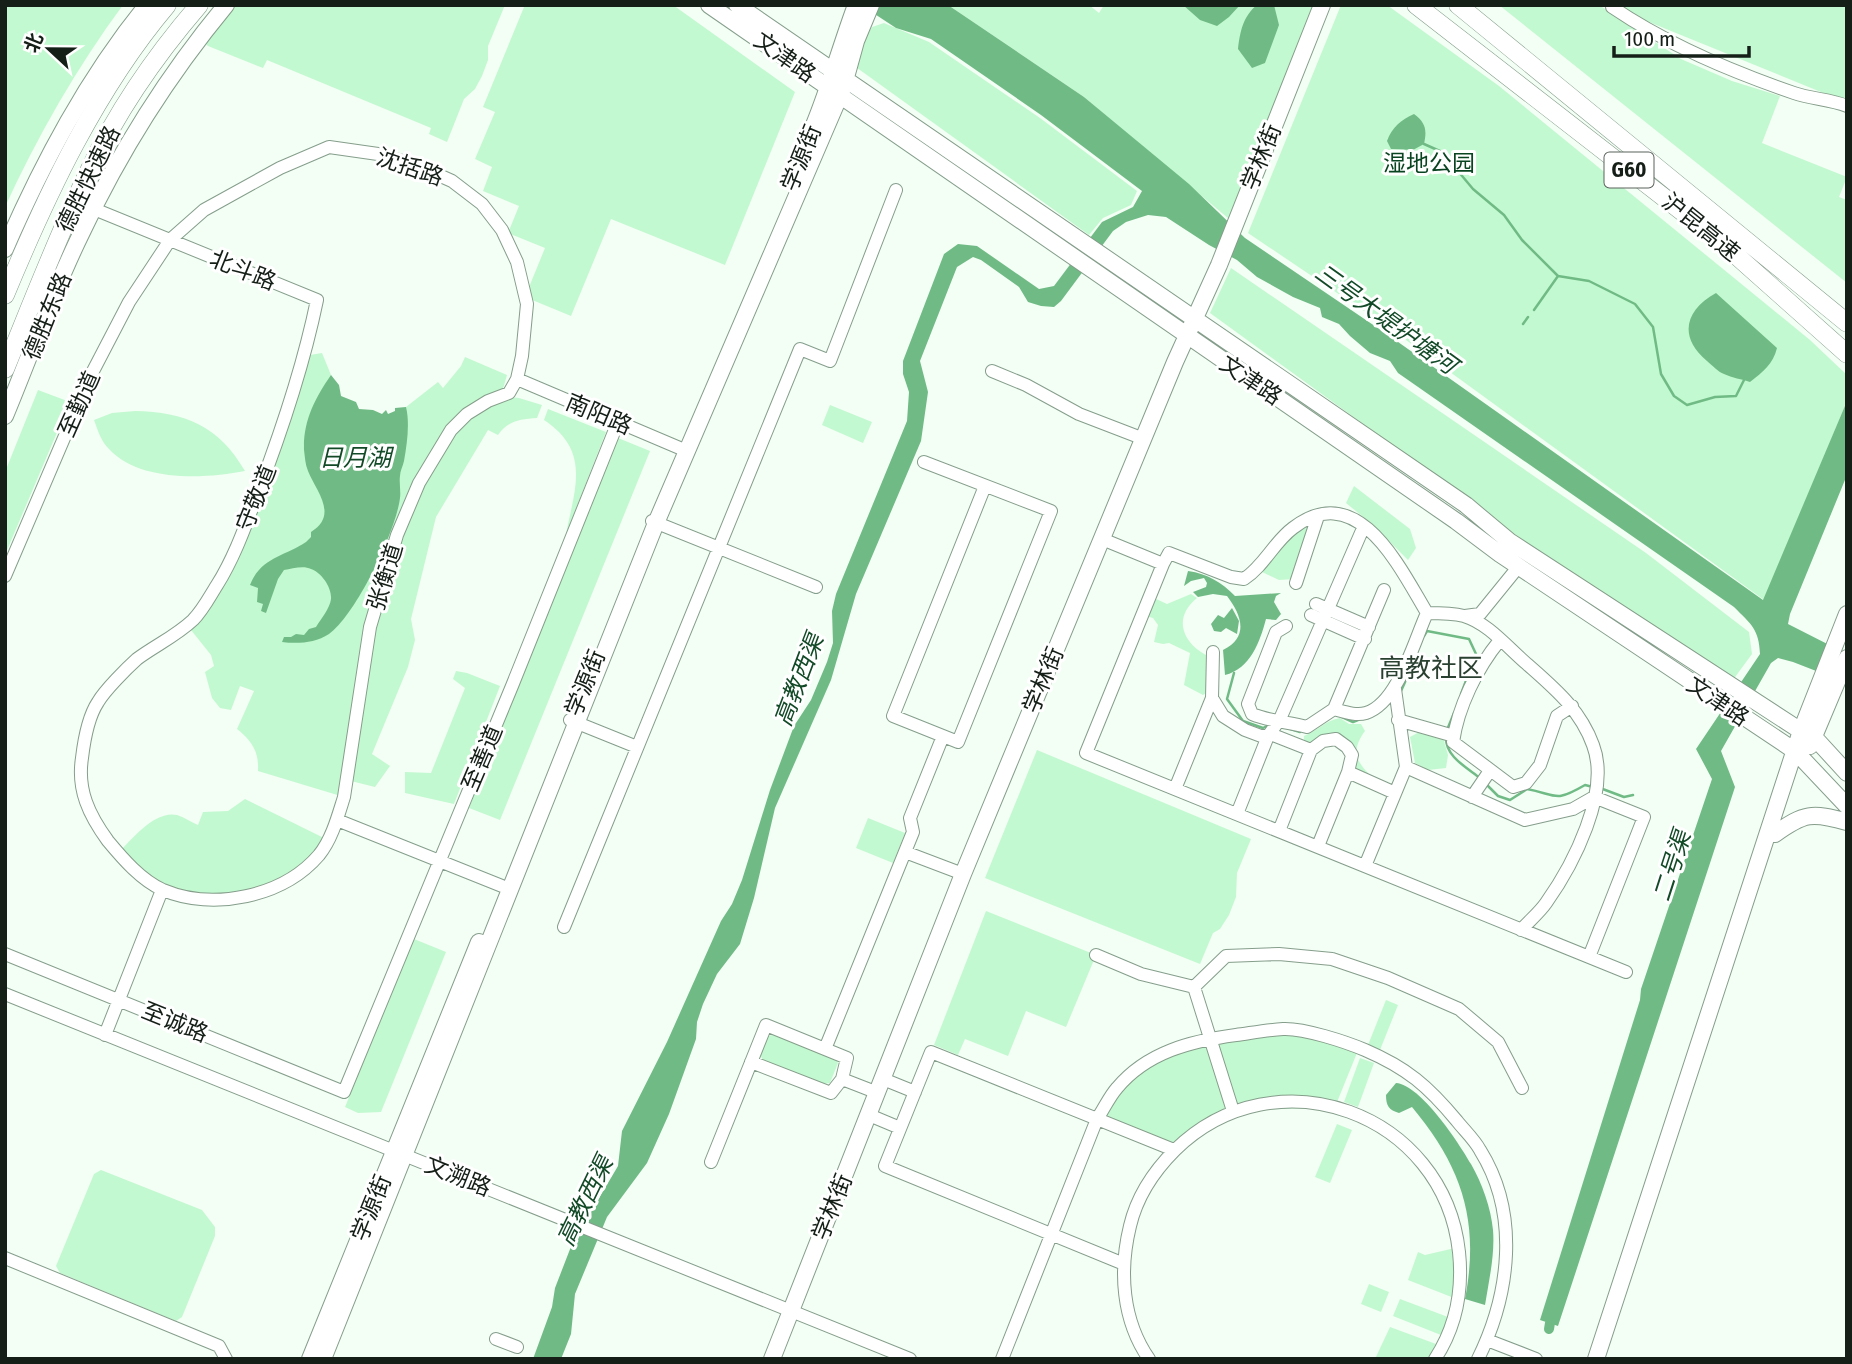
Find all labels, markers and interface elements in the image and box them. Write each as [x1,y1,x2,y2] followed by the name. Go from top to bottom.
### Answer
[14,14,84,84] north arrow
[1614,14,1749,58] scale bar
[749,26,821,88] street label: 文津路
[1624,26,1675,52] text: 100 m
[19,30,48,56] text: 北
[1235,120,1287,194] street label: 学林街
[50,121,126,237] street label: 德胜快速路
[775,121,827,195] street label: 学源街
[373,143,447,191] street label: 沈括路
[1383,149,1475,177] park label: 湿地公园
[1604,152,1654,188] road number: G60
[1656,187,1746,267] street label: 沪昆高速
[206,244,280,296] street label: 北斗路
[1310,258,1465,382] water label: 三号大堤护塘河
[17,268,77,364] street label: 德胜东路
[1215,349,1287,411] street label: 文津路
[52,367,106,441] street label: 至勤道
[562,388,636,440] street label: 南阳路
[319,444,395,472] water label: 日月湖
[230,461,282,535] street label: 守敬道
[362,540,408,614] street label: 张衡道
[769,627,830,730] water label: 高教西渠
[1017,643,1069,717] street label: 学林街
[559,646,611,720] street label: 学源街
[1379,653,1483,684] district label: 高教社区
[1682,670,1754,732] street label: 文津路
[456,721,508,795] street label: 至善道
[1648,825,1697,905] water label: 二号渠
[138,996,212,1048] street label: 至诚路
[551,1149,620,1250] water label: 高教西渠
[421,1150,495,1202] street label: 文溯路
[806,1170,858,1244] street label: 学林街
[345,1171,397,1245] street label: 学源街

